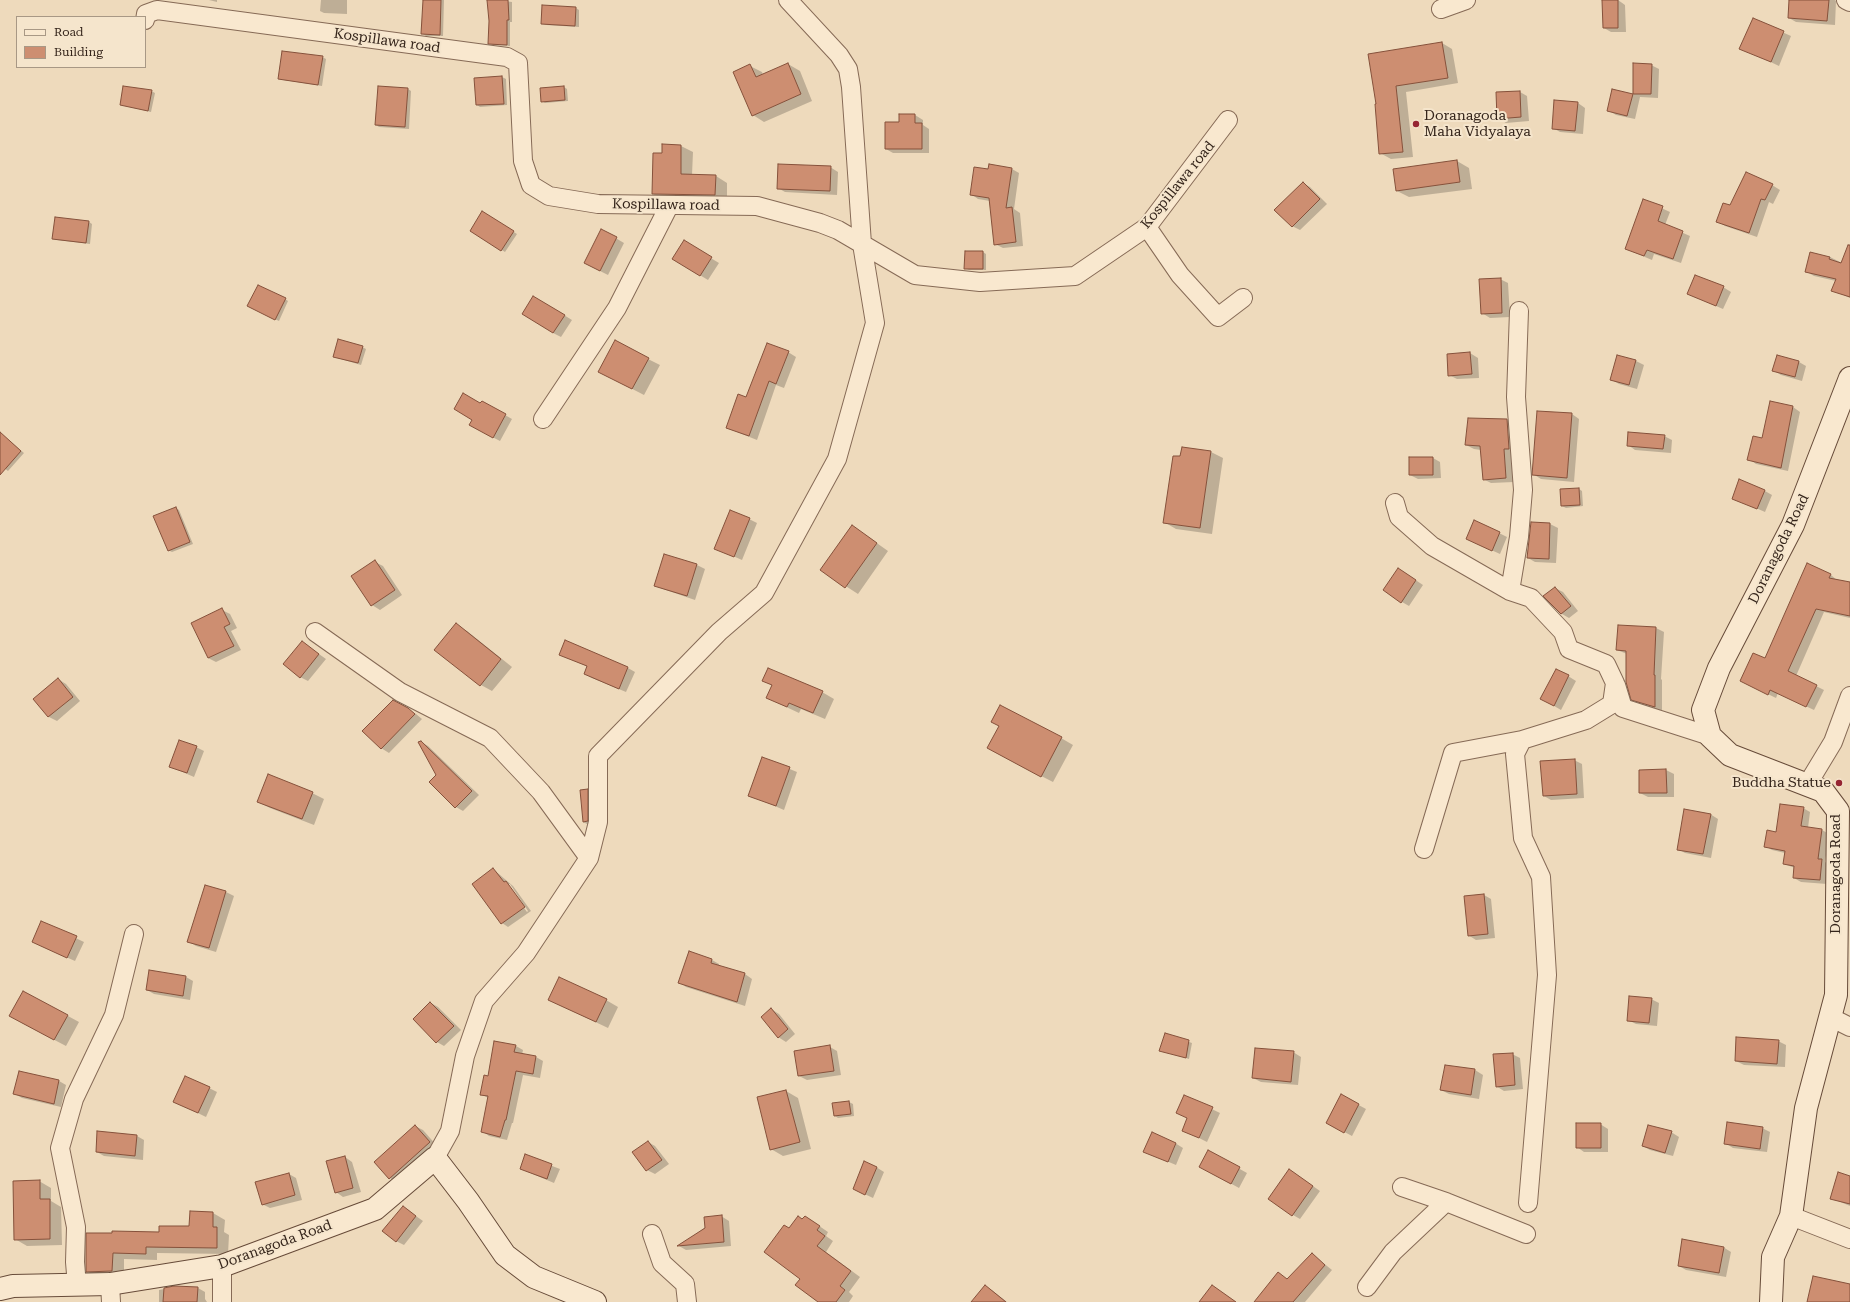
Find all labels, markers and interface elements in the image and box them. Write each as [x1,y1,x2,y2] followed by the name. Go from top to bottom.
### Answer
[16,16,146,68] legend
[54,25,83,39] text: Road
[333,25,441,57] street label: Kospillawa road
[54,45,103,59] text: Building
[1424,108,1531,140] place label: Doranagoda Maha Vidyalaya
[1411,119,1421,129] marker: Doranagoda Maha Vidyalaya
[1138,138,1218,232] street label: Kospillawa road
[612,196,720,214] street label: Kospillawa road
[1745,491,1813,607] street label: Doranagoda Road
[1732,775,1831,791] place label: Buddha Statue
[1834,778,1844,788] marker: Buddha Statue
[1828,814,1844,934] street label: Doranagoda Road
[216,1217,334,1273] street label: Doranagoda Road

